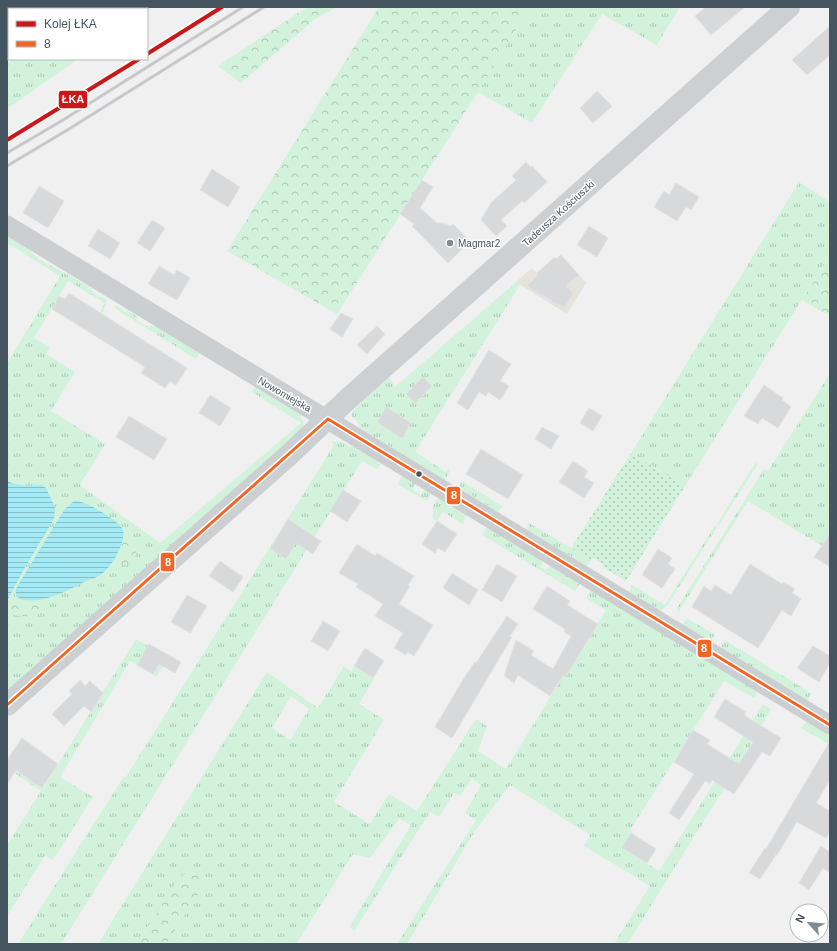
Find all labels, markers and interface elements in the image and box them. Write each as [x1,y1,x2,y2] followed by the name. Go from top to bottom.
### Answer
[8,8,148,60] legend
[44,17,97,31] text: Kolej ŁKA
[44,37,51,51] text: 8
[58,90,88,109] line badge: ŁKA
[62,93,84,105] text: ŁKA
[520,178,597,249] street label: Tadeusza Kościuszki
[445,238,455,248] marker: Magmar2
[458,238,501,249] place label: Magmar2
[256,375,314,414] street label: Nowomiejska
[414,469,424,479] unlabelled marker
[446,486,461,505] line badge: 8
[451,489,457,501] text: 8
[160,552,175,572] line badge: 8
[165,556,171,568] text: 8
[697,639,712,658] line badge: 8
[701,642,707,654] text: 8
[789,903,829,943] north arrow
[793,912,807,925] text: N

